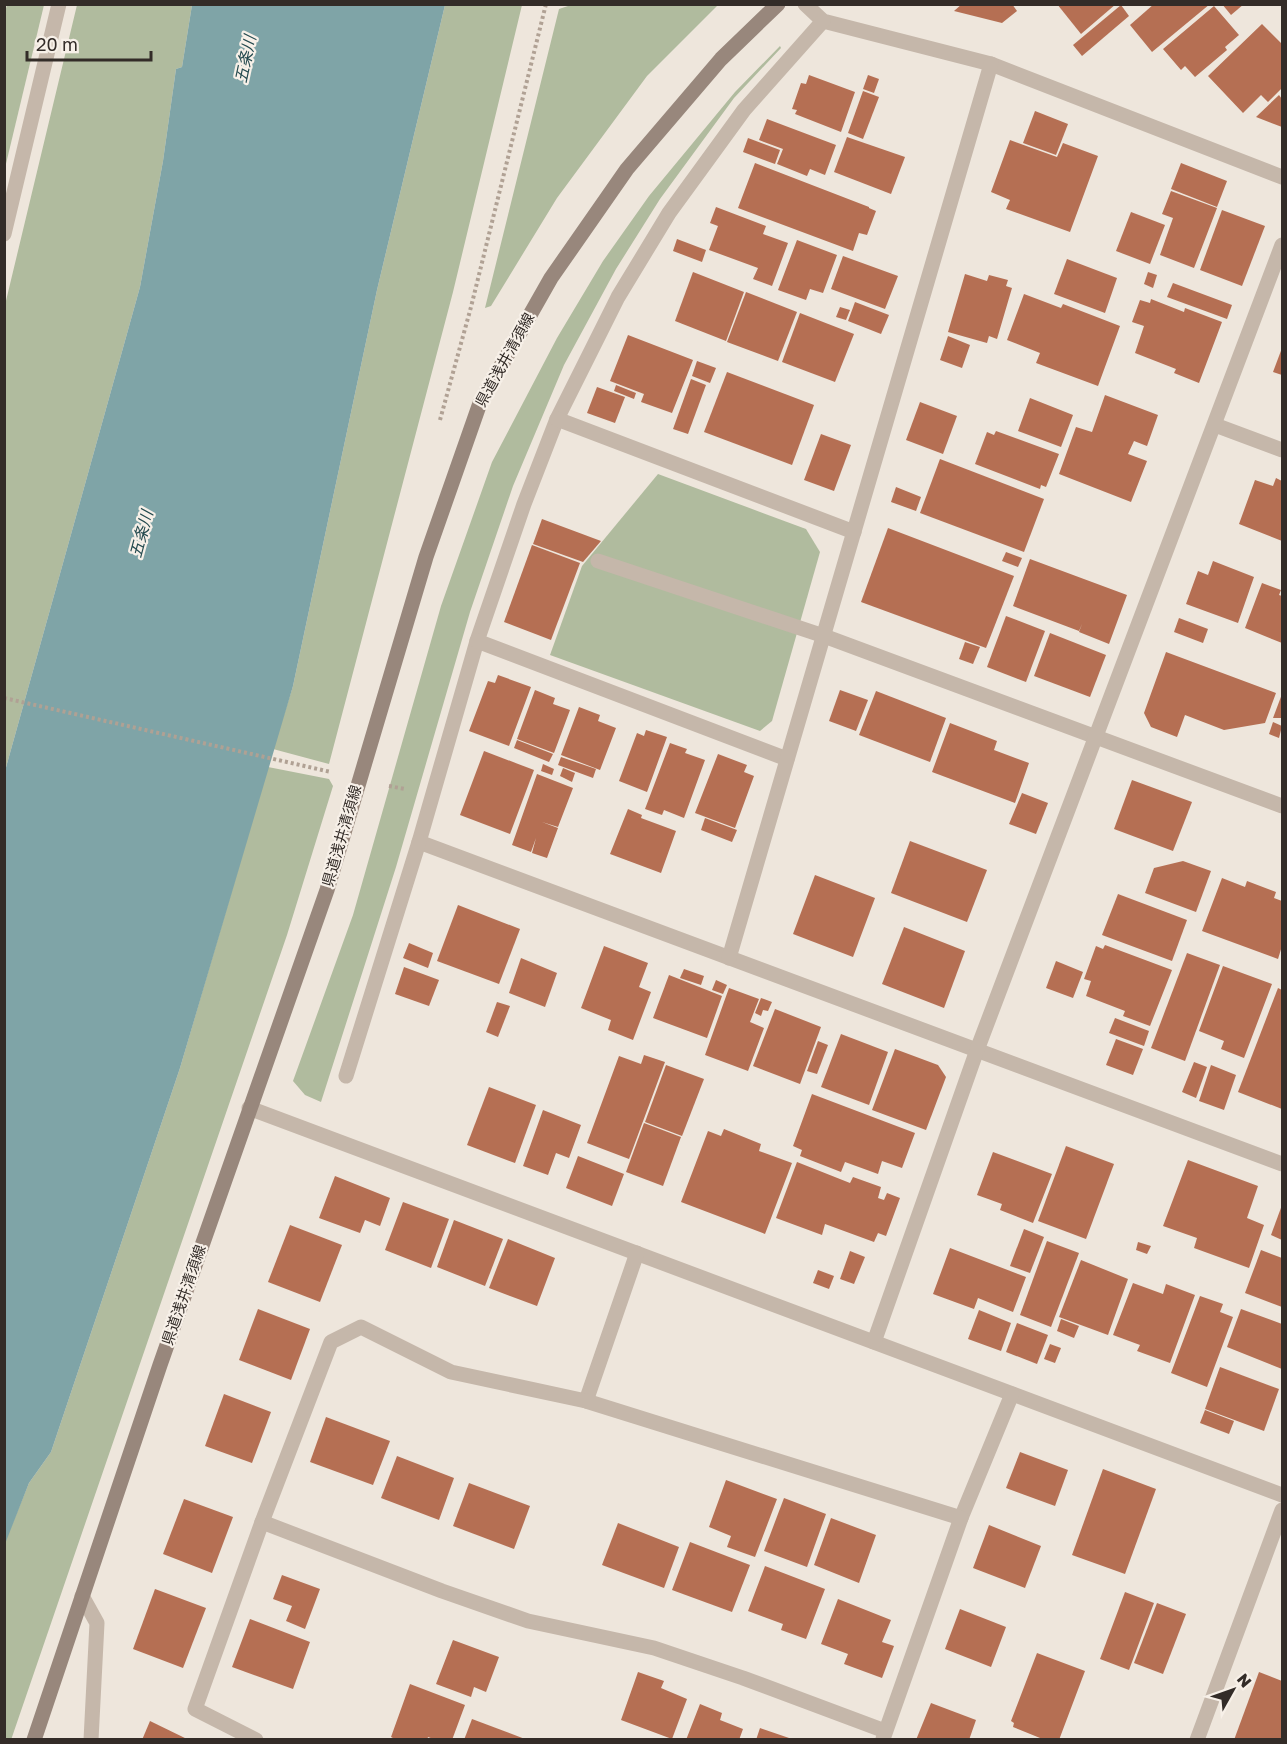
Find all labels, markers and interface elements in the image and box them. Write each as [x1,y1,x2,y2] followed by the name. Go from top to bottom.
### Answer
[27,24,152,62] scale bar
[230,31,260,85] water label: 五条川
[36,33,78,55] text: 20 m
[471,309,537,410] street label: 県道浅井清須線
[125,506,157,560] water label: 五条川
[318,783,364,889] street label: 県道浅井清須線
[157,1242,209,1347] street label: 県道浅井清須線
[1203,1660,1263,1720] north arrow
[1233,1669,1256,1691] text: N

